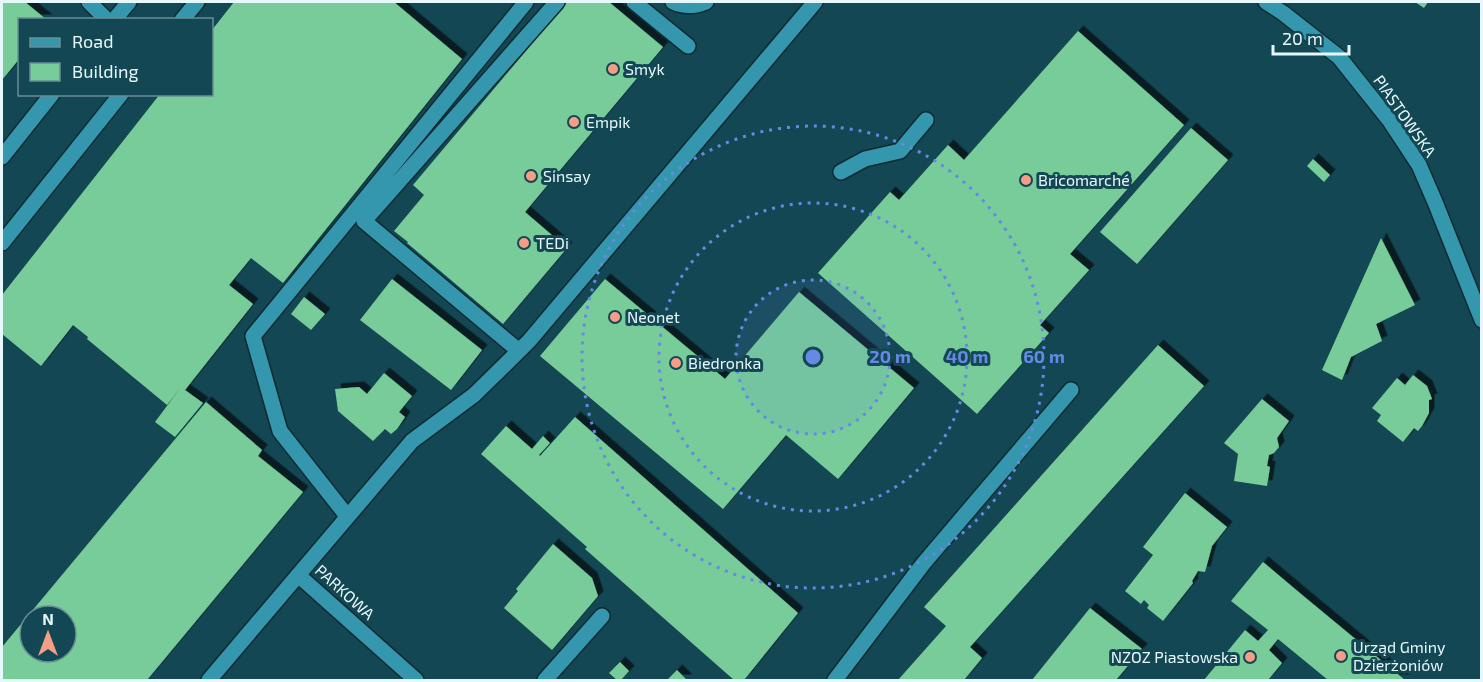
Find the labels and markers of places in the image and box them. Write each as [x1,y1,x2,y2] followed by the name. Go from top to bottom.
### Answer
[625,59,665,78] place label: Smyk
[606,62,620,76] marker: Smyk
[586,112,630,131] place label: Empik
[567,115,581,129] marker: Empik
[543,166,591,185] place label: Sinsay
[524,169,538,183] marker: Sinsay
[1038,170,1130,189] place label: Bricomarché
[1019,173,1033,187] marker: Bricomarché
[536,233,569,252] place label: TEDi
[517,236,531,250] marker: TEDi
[627,307,680,326] place label: Neonet
[608,310,622,324] marker: Neonet
[803,347,823,367] centre of rings
[688,353,761,372] place label: Biedronka
[669,356,683,370] marker: Biedronka
[1353,637,1446,674] place label: Urząd Gminy Dzierżoniów
[1111,647,1238,666] place label: NZOZ Piastowska
[1334,649,1348,663] marker: Urząd Gminy Dzierżoniów
[1243,650,1257,664] marker: NZOZ Piastowska

